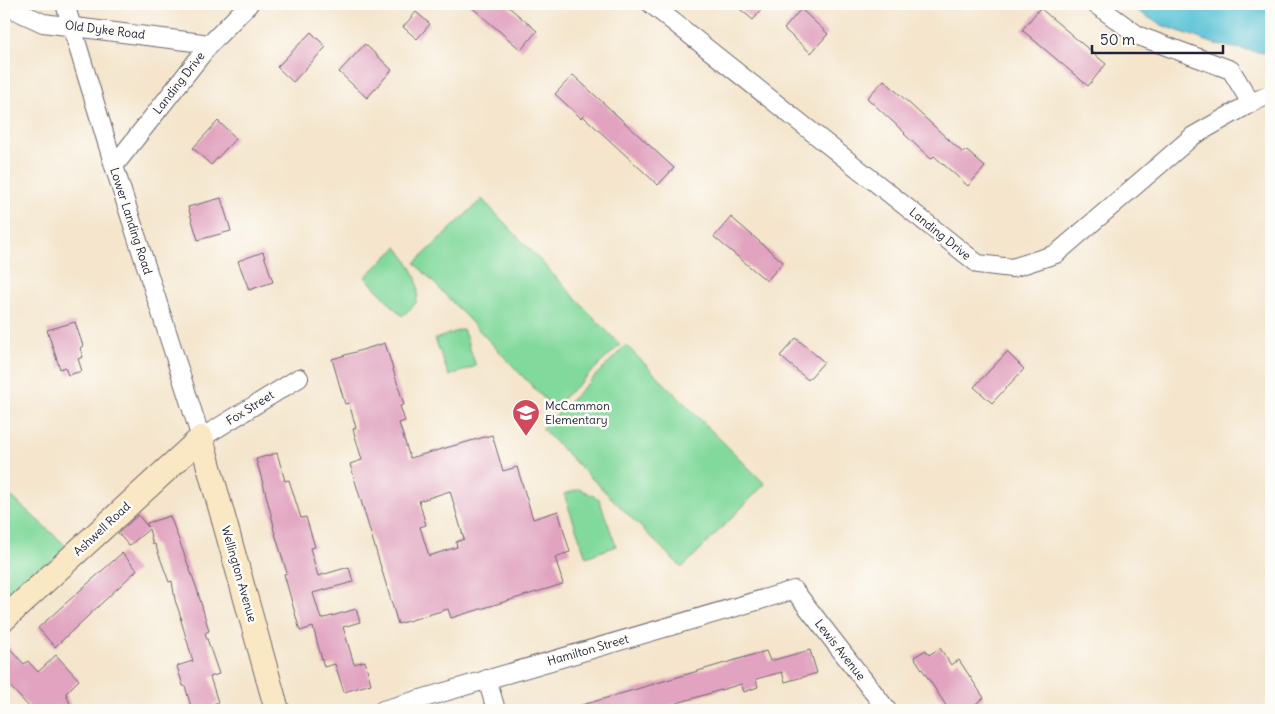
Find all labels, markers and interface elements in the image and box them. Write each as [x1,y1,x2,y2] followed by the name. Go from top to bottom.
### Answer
[64,17,146,42] street label: Old Dyke Road
[1092,22,1224,54] scale bar
[1100,30,1135,49] text: 50 m
[150,49,208,117] street label: Landing Drive
[107,166,156,276] street label: Lower Landing Road
[907,204,974,263] street label: Landing Drive
[223,387,276,428] street label: Fox Street
[511,398,541,437] school or university icon: McCammon Elementary
[545,398,610,427] place label: McCammon Elementary
[70,499,133,559] street label: Ashwell Road
[219,524,260,624] street label: Wellington Avenue
[812,616,869,683] street label: Lewis Avenue
[545,631,630,668] street label: Hamilton Street

